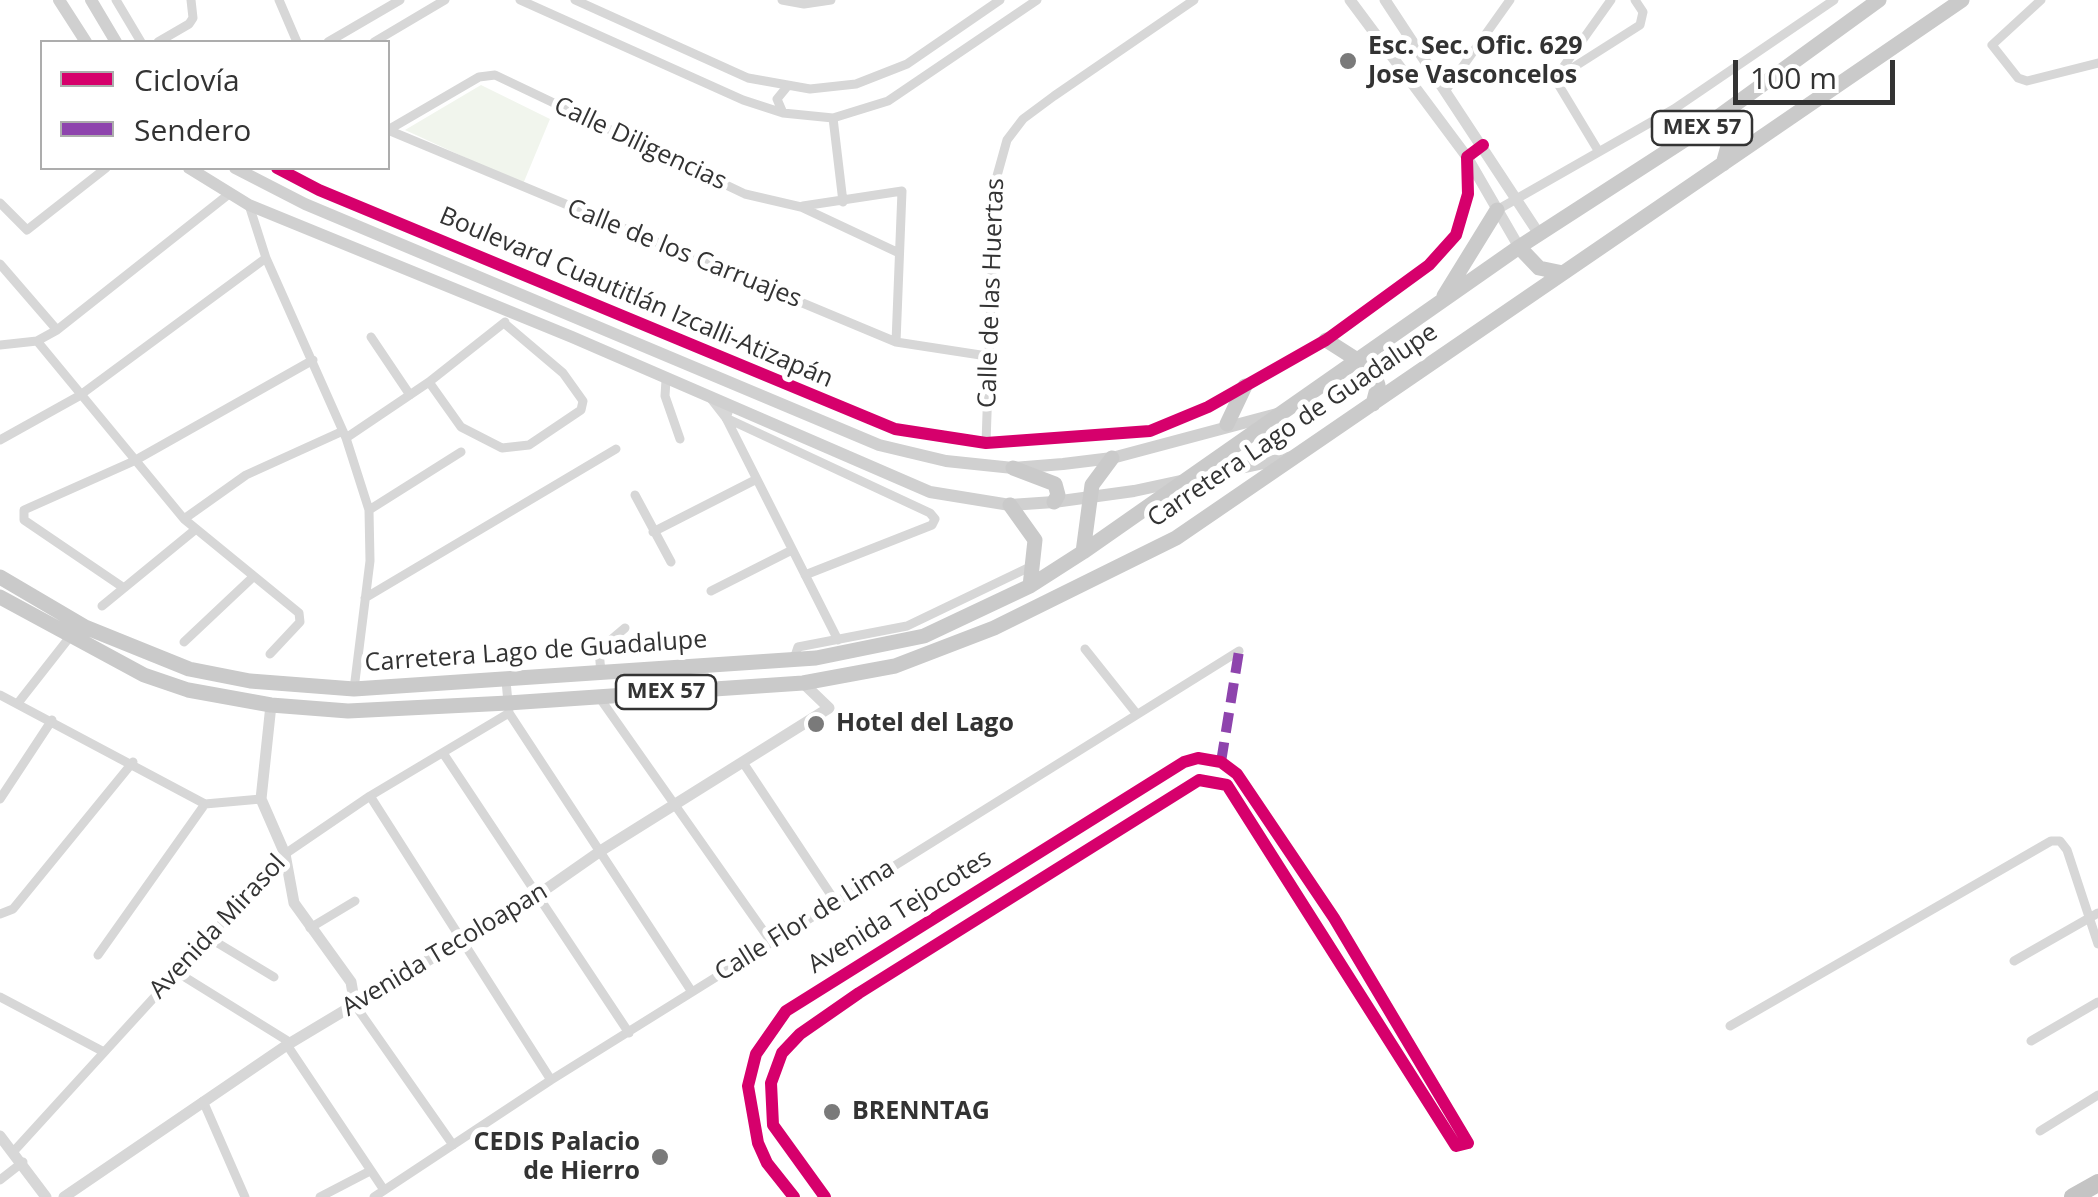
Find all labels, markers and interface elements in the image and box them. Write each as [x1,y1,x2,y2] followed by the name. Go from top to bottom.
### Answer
[1368,32,1582,91] place label: Esc. Sec. Ofic. 629 Jose Vasconcelos
[40,40,390,170] legend
[1738,40,1900,102] scale bar
[1337,50,1359,72] marker: Esc. Sec. Ofic. 629 Jose Vasconcelos
[1750,57,1837,98] text: 100 m
[134,59,240,100] text: Ciclovía
[549,91,731,197] street label: Calle Diligencias
[134,109,251,150] text: Sendero
[1652,111,1752,145] road number: MEX 57
[973,178,1011,408] street label: Calle de las Huertas
[563,193,805,315] street label: Calle de los Carruajes
[435,201,837,395] street label: Boulevard Cuautitlán Izcalli-Atizapán
[1142,318,1444,534] street label: Carretera Lago de Guadalupe
[364,625,708,679] street label: Carretera Lago de Guadalupe
[616,675,716,709] road number: MEX 57
[836,709,1014,739] place label: Hotel del Lago
[805,713,827,735] marker: Hotel del Lago
[803,843,997,981] street label: Avenida Tejocotes
[144,849,292,1005] street label: Avenida Mirasol
[710,854,900,988] street label: Calle Flor de Lima
[337,877,553,1023] street label: Avenida Tecoloapan
[852,1097,990,1127] place label: BRENNTAG
[821,1101,843,1123] marker: BRENNTAG
[474,1128,640,1187] place label: CEDIS Palacio de Hierro
[649,1146,671,1168] marker: CEDIS Palacio de Hierro

